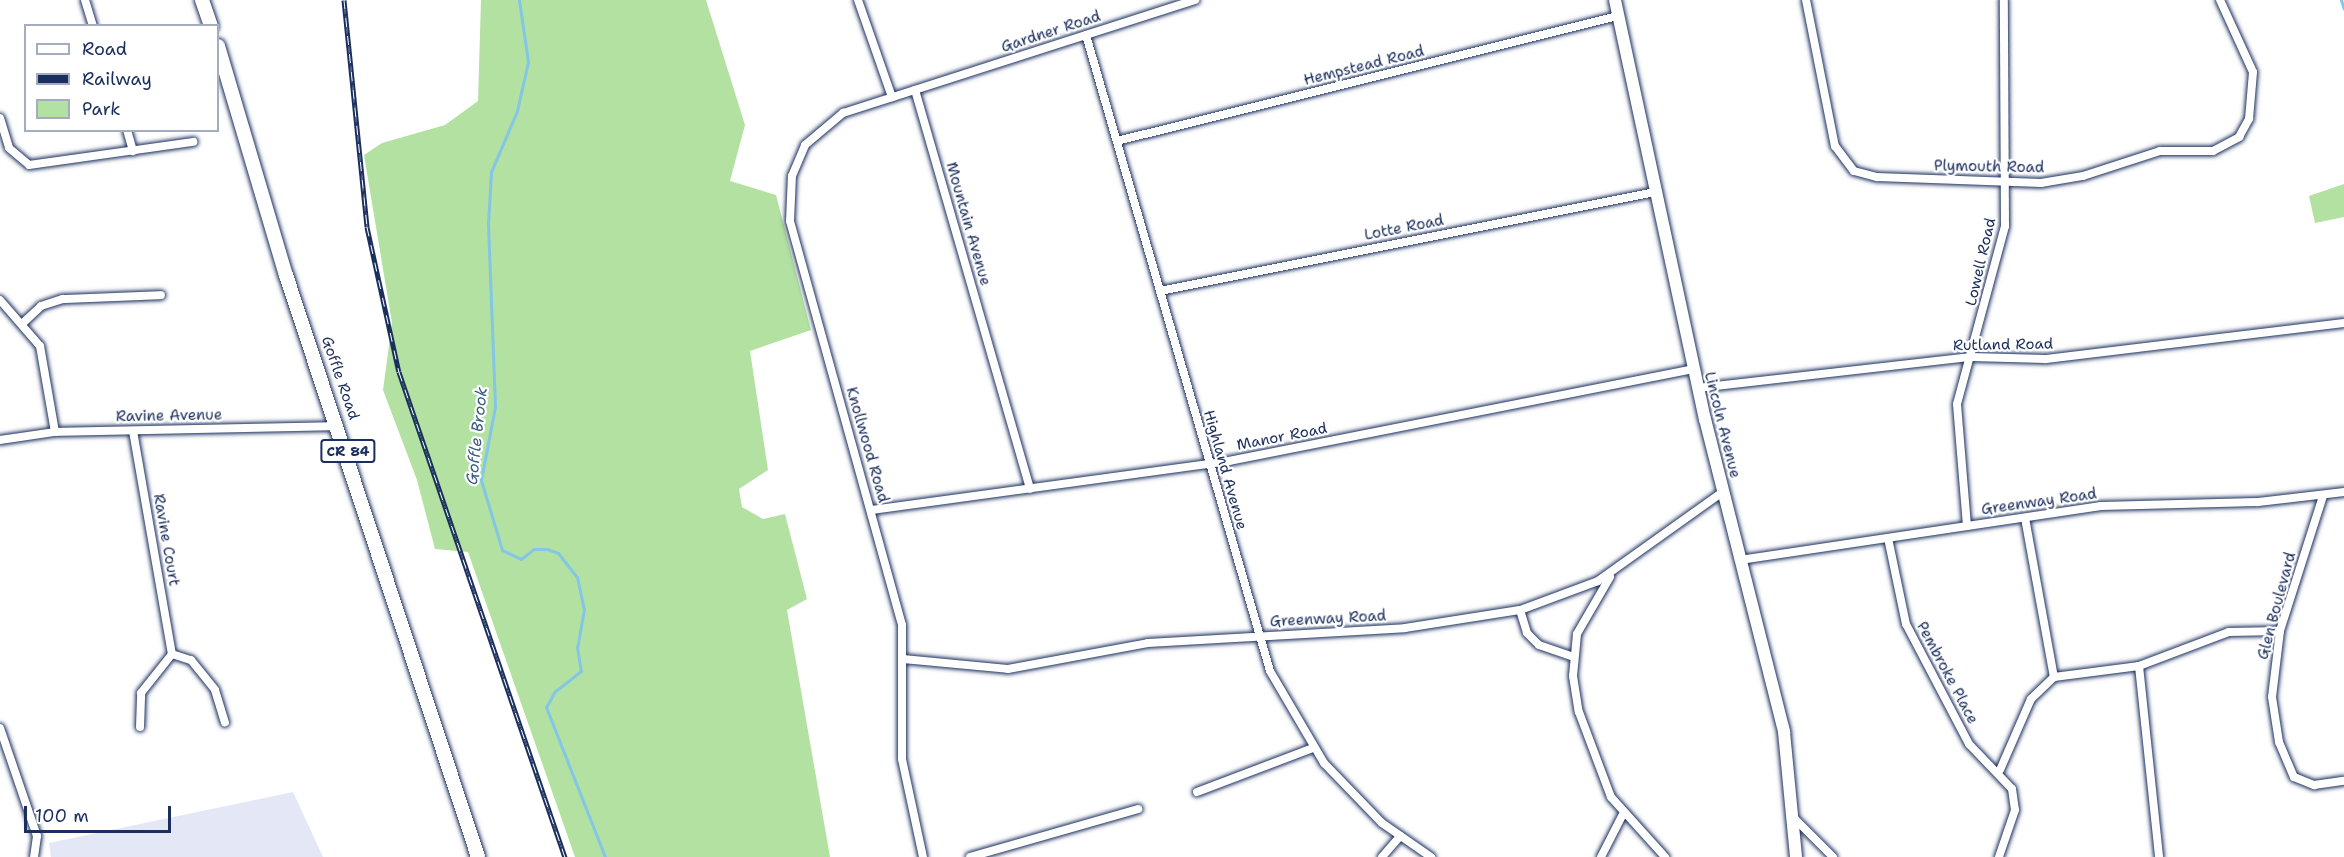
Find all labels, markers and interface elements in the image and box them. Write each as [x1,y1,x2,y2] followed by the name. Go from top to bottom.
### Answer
[999,7,1103,57] street label: Gardner Road
[24,24,219,132] legend
[82,37,127,61] text: Road
[1302,42,1426,90] street label: Hempstead Road
[82,67,152,91] text: Railway
[82,97,121,121] text: Park
[1934,157,2044,177] street label: Plymouth Road
[942,160,994,288] street label: Mountain Avenue
[1363,211,1445,245] street label: Lotte Road
[1962,216,2000,308] street label: Lowell Road
[317,334,363,422] street label: Goffle Road
[1953,335,2053,355] street label: Rutland Road
[1700,370,1744,480] street label: Lincoln Avenue
[842,385,892,505] street label: Knollwood Road
[462,386,492,486] water label: Goffle Brook
[116,406,222,426] street label: Ravine Avenue
[1199,408,1251,532] street label: Highland Avenue
[1235,419,1329,455] street label: Manor Road
[320,440,376,462] road number: CR 84
[1980,485,2098,519] street label: Greenway Road
[149,493,183,587] street label: Ravine Court
[2254,550,2300,662] street label: Glen Boulevard
[1269,607,1387,631] street label: Greenway Road
[1912,619,1982,727] street label: Pembroke Place
[27,794,174,832] scale bar
[35,804,89,828] text: 100 m

